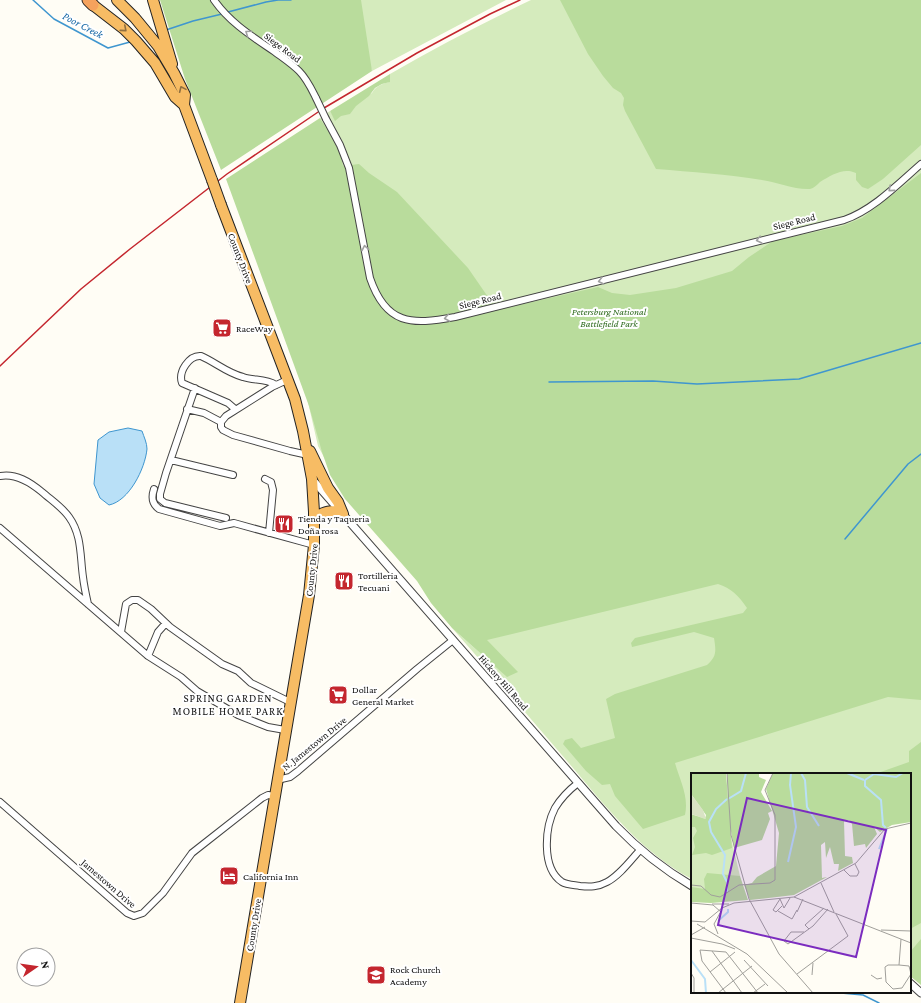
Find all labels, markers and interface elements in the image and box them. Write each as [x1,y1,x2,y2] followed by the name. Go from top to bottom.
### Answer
[61,9,106,41] water label: Poor Creek
[119,25,126,32] one-way arrow
[245,30,252,38] one-way arrow
[262,30,304,65] street label: Siege Road
[179,85,187,93] one-way arrow
[889,185,896,192] one-way arrow
[772,211,817,232] street label: Siege Road
[226,231,255,285] street label: County Drive
[756,236,762,244] one-way arrow
[361,245,369,251] one-way arrow
[598,276,604,284] one-way arrow
[458,290,503,311] street label: Siege Road
[572,306,647,329] park label: Petersburg National Battlefield Park
[444,314,450,322] one-way arrow
[211,317,233,339] supermarket icon: RaceWay
[236,323,273,334] place label: RaceWay
[273,513,295,535] restaurant icon: Tienda y Taqueria Doña rosa
[298,513,370,536] place label: Tienda y Taqueria Doña rosa
[303,543,320,597] street label: County Drive
[333,570,355,592] restaurant icon: Tortilleria Tecuani
[358,570,398,593] place label: Tortilleria Tecuani
[477,652,531,713] street label: Hickory Hill Road
[327,684,349,706] supermarket icon: Dollar General Market
[352,684,414,707] place label: Dollar General Market
[173,692,283,717] district label: SPRING GARDEN MOBILE HOME PARK
[280,714,349,773] street label: N. Jamestown Drive
[691,773,911,993] inset map
[78,856,139,910] street label: Jamestown Drive
[218,865,240,887] hotel icon: California Inn
[243,871,299,882] place label: California Inn
[244,897,263,952] street label: County Drive
[16,947,56,987] north arrow
[39,960,53,970] text: N
[365,964,387,986] school or university icon: Rock Church Academy
[390,964,441,987] place label: Rock Church Academy

